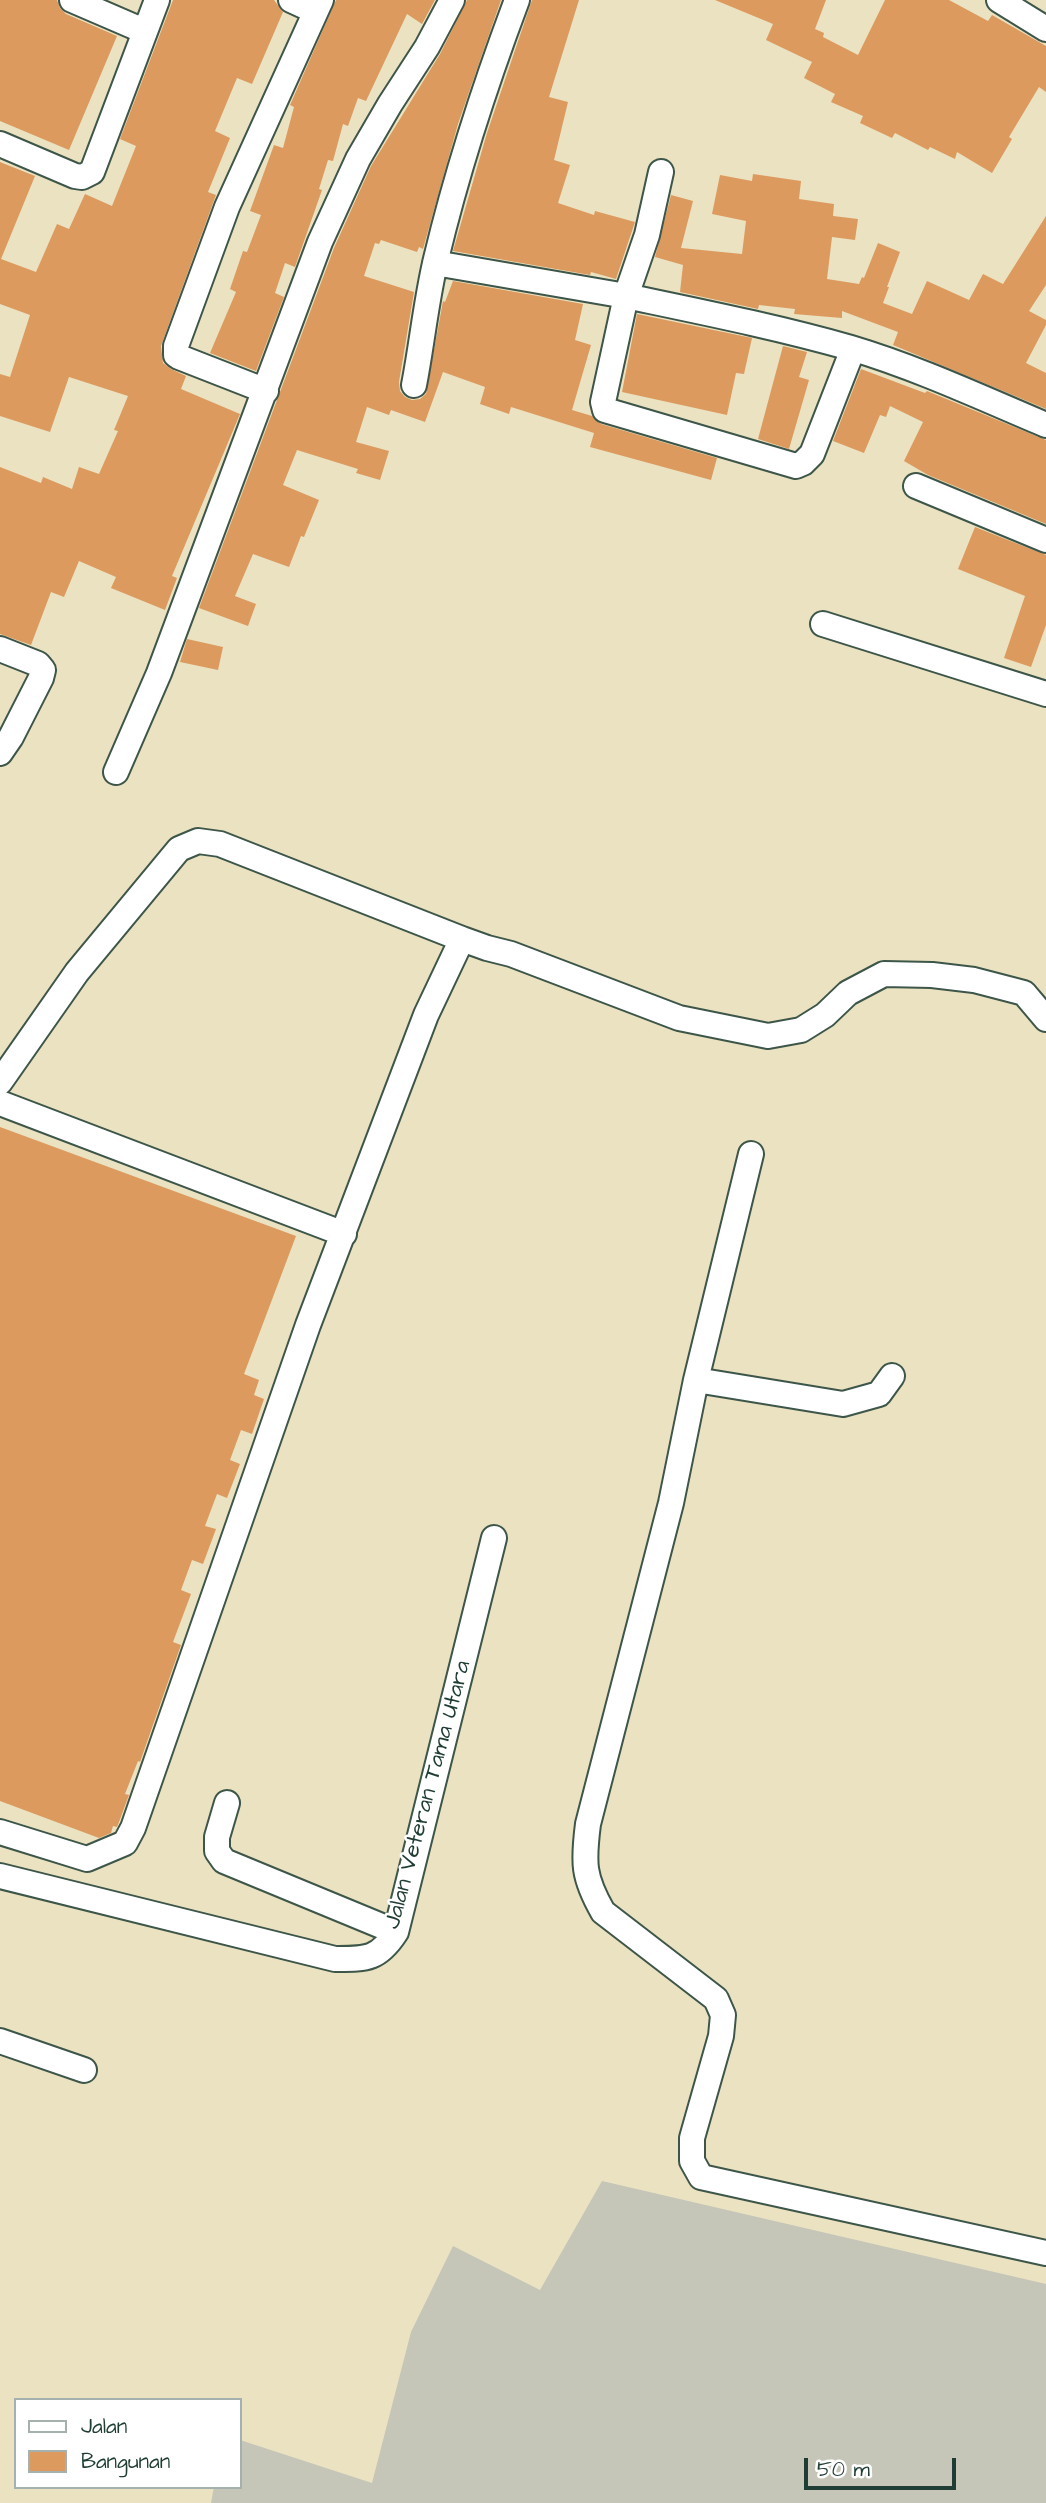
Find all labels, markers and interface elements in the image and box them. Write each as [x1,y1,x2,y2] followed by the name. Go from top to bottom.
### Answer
[380,1658,478,1932] street label: Jalan Veteran Tama Utara
[14,2398,242,2489] legend
[81,2412,127,2441] text: Jalan
[808,2444,960,2488] scale bar
[81,2447,170,2476] text: Bangunan
[817,2455,870,2484] text: 50 m

